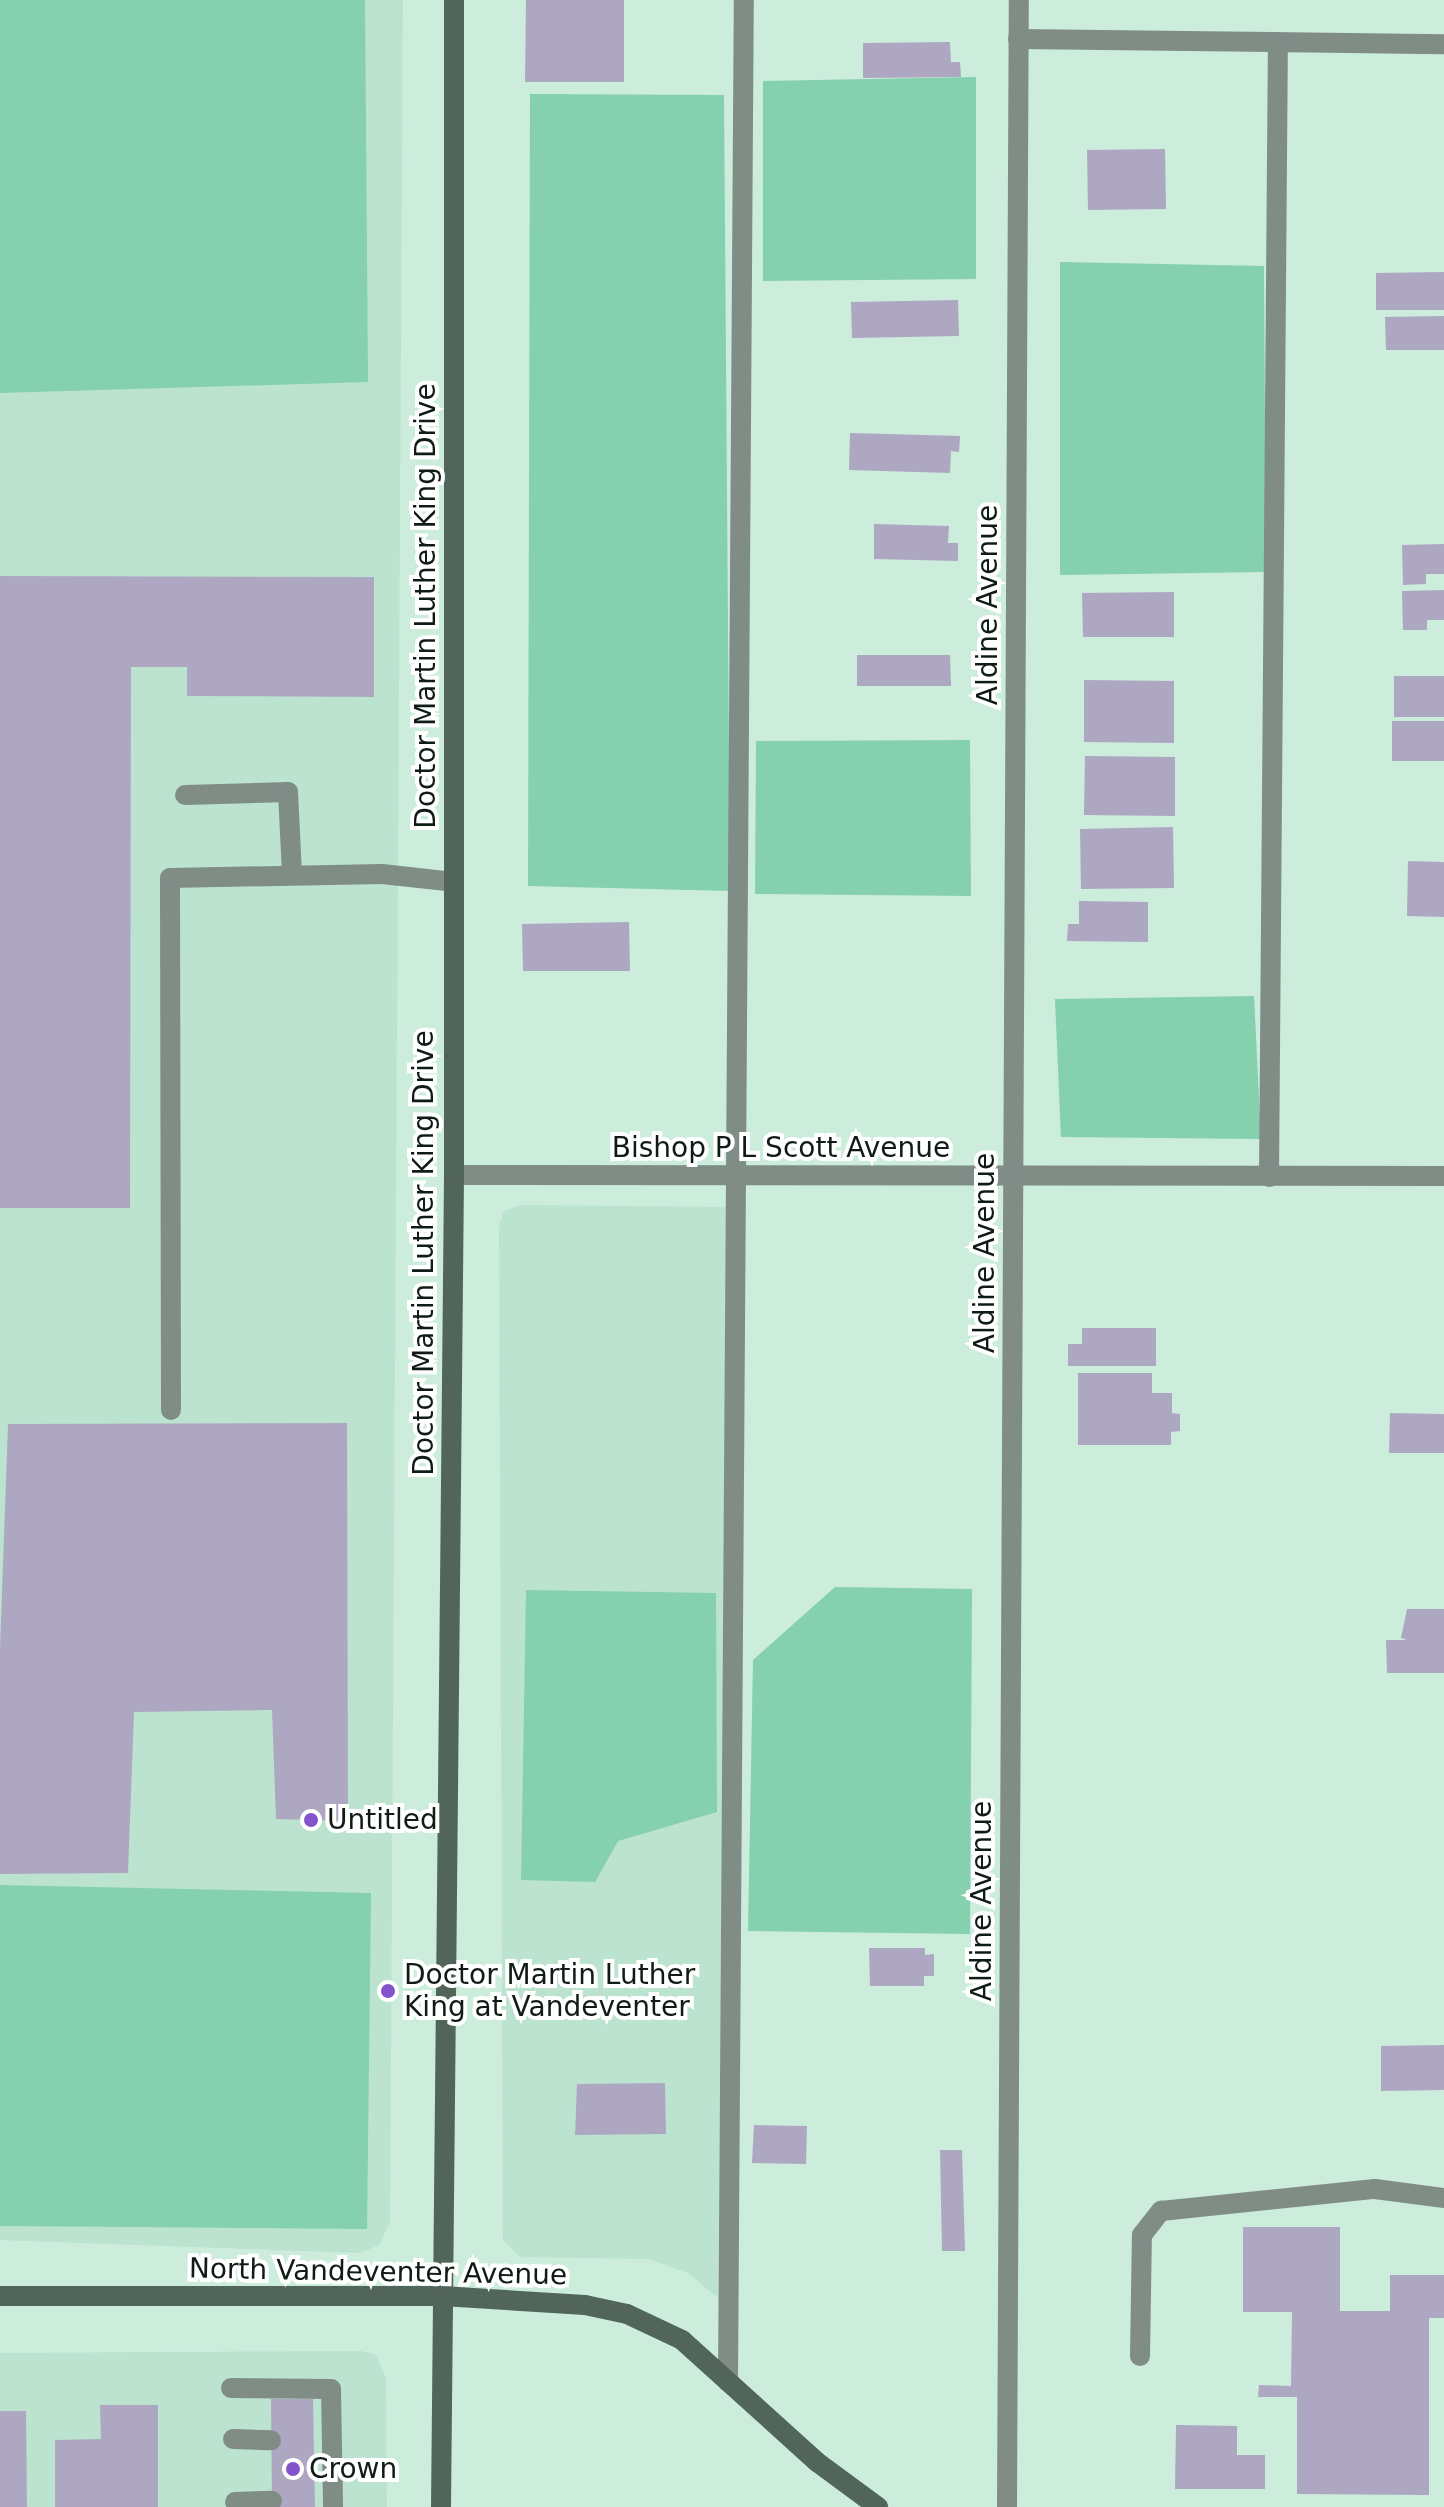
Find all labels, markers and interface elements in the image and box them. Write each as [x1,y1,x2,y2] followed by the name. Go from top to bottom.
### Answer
[409,383,443,829] street label: Doctor Martin Luther King Drive
[971,505,1005,705] street label: Aldine Avenue
[407,1030,441,1476] street label: Doctor Martin Luther King Drive
[612,1131,950,1165] street label: Bishop P L Scott Avenue
[968,1153,1002,1353] street label: Aldine Avenue
[965,1801,999,2001] street label: Aldine Avenue
[327,1803,438,1837] place label: Untitled
[302,1811,320,1829] marker: Untitled
[404,1958,695,2024] place label: Doctor Martin Luther King at Vandeventer
[379,1982,397,2000] marker: Doctor Martin Luther King at Vandeventer
[189,2252,567,2292] street label: North Vandeventer Avenue
[309,2452,397,2486] place label: Crown
[284,2460,302,2478] marker: Crown

